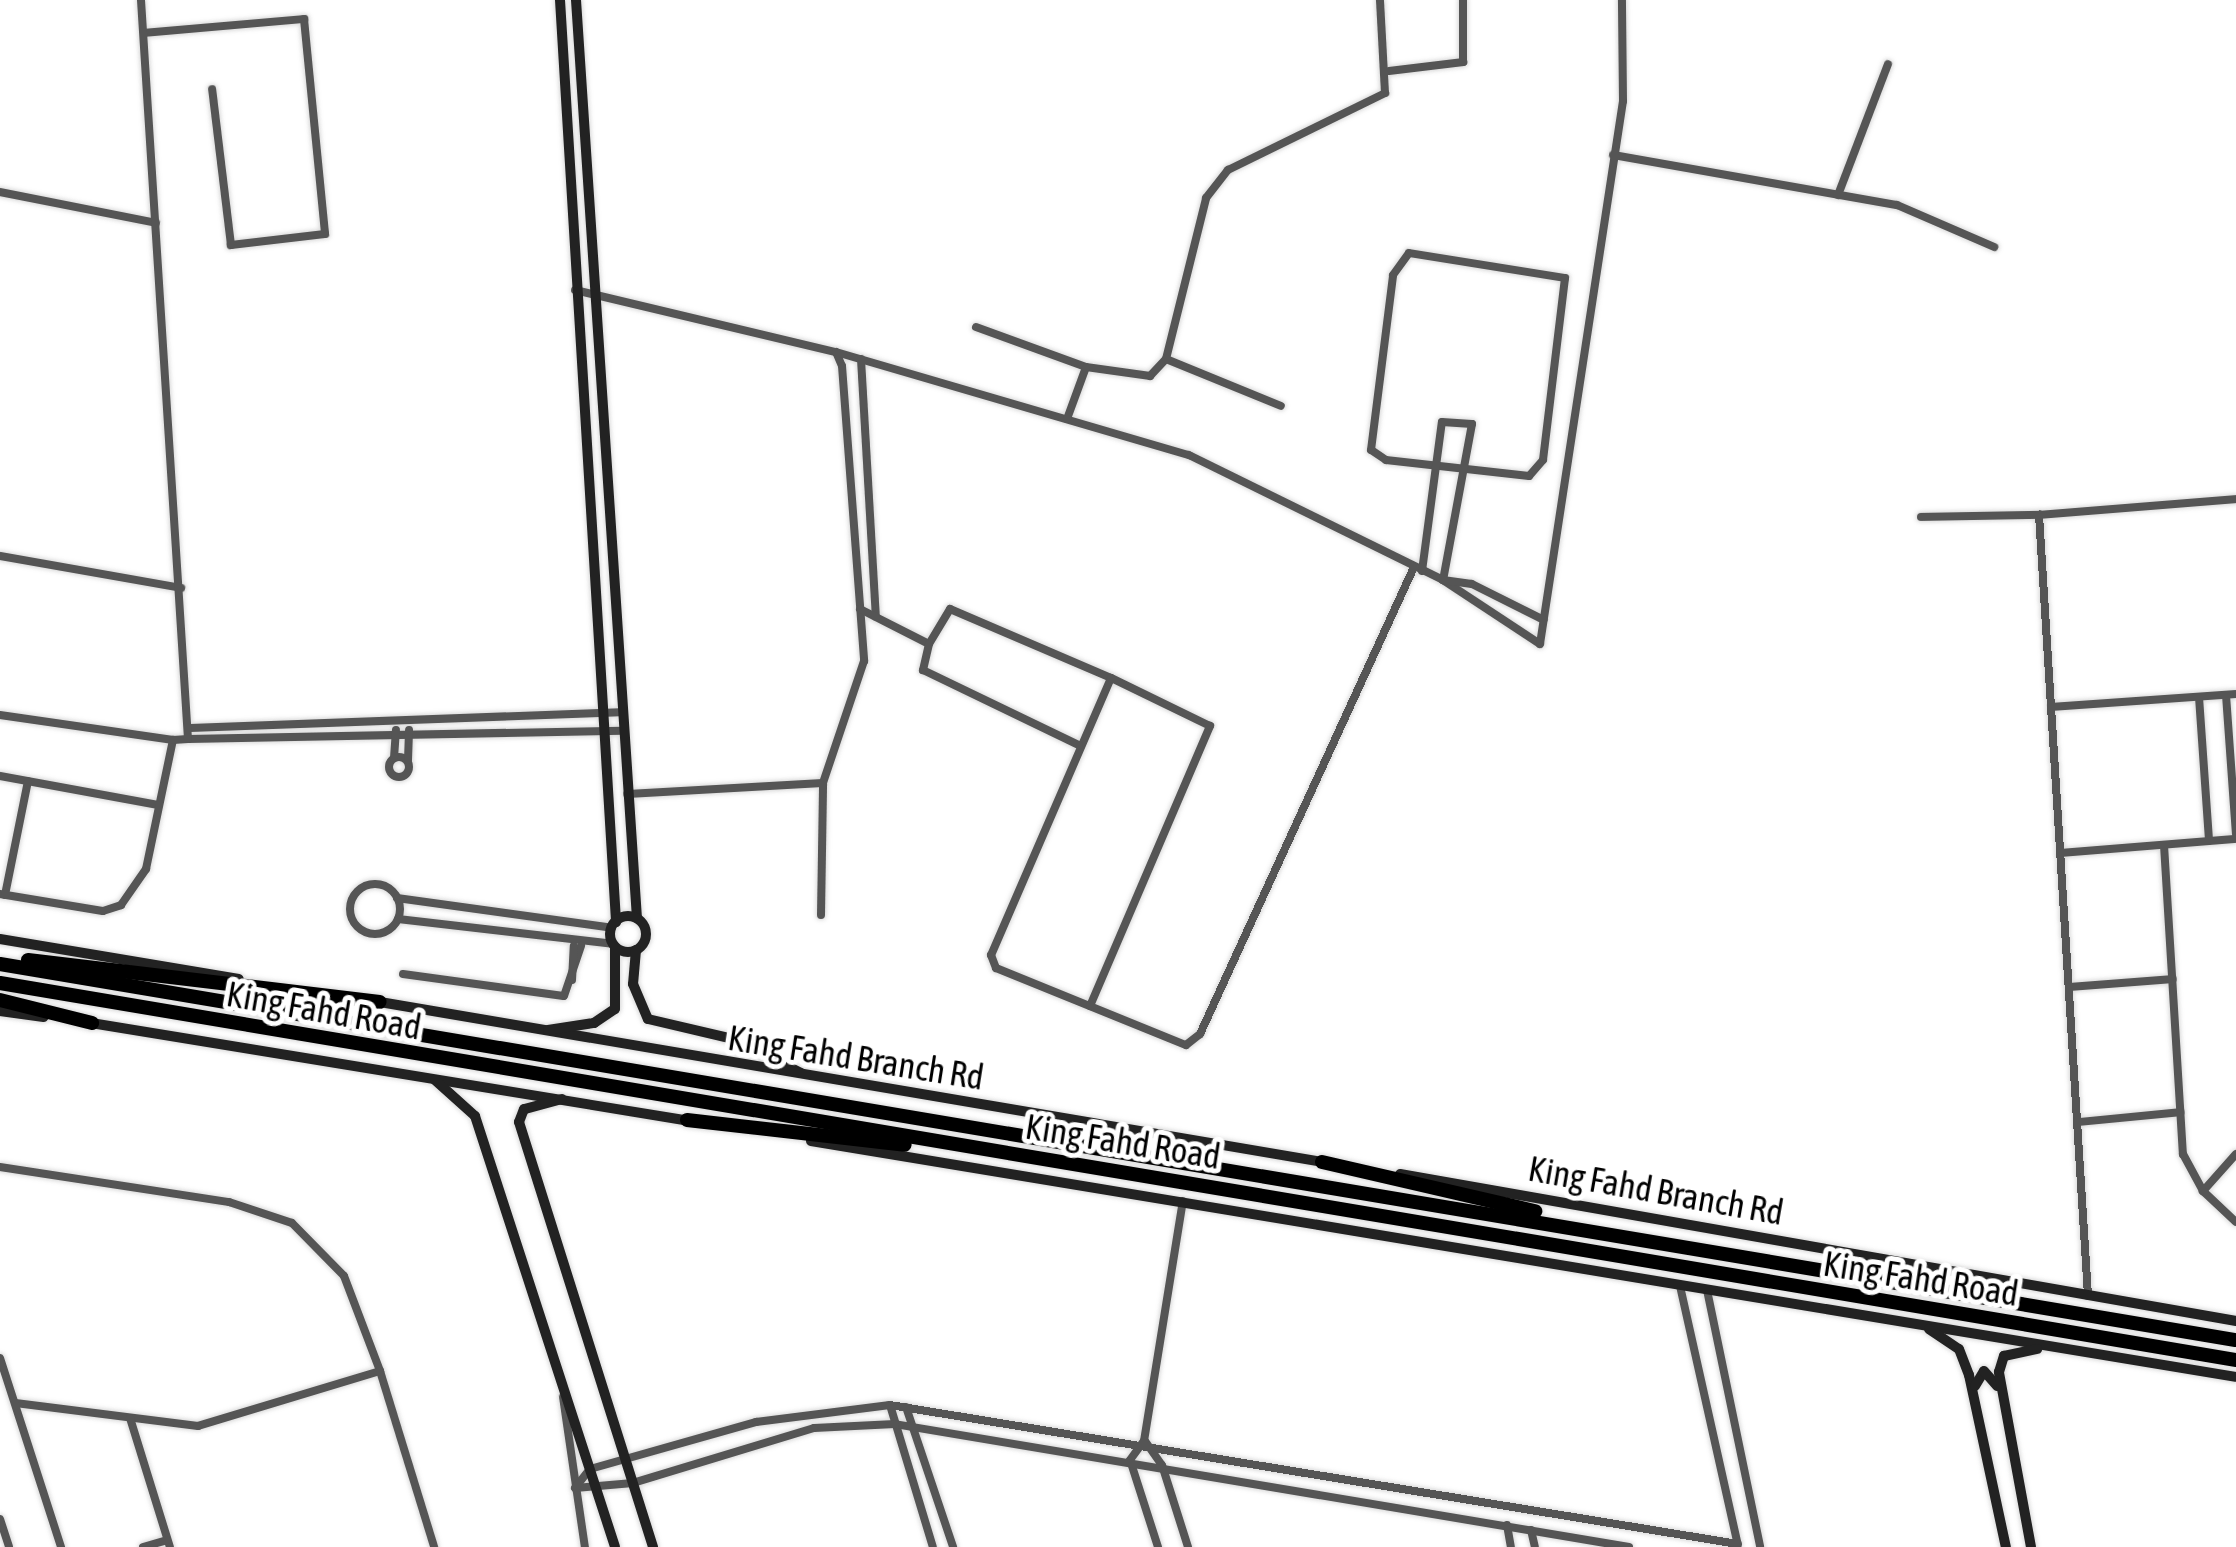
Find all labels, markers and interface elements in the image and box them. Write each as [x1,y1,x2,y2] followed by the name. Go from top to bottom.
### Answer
[223,972,425,1048] street label: King Fahd Road
[725,1016,987,1098] street label: King Fahd Branch Rd
[1022,1105,1224,1177] street label: King Fahd Road
[1525,1147,1787,1233] street label: King Fahd Branch Rd
[1820,1242,2022,1314] street label: King Fahd Road

